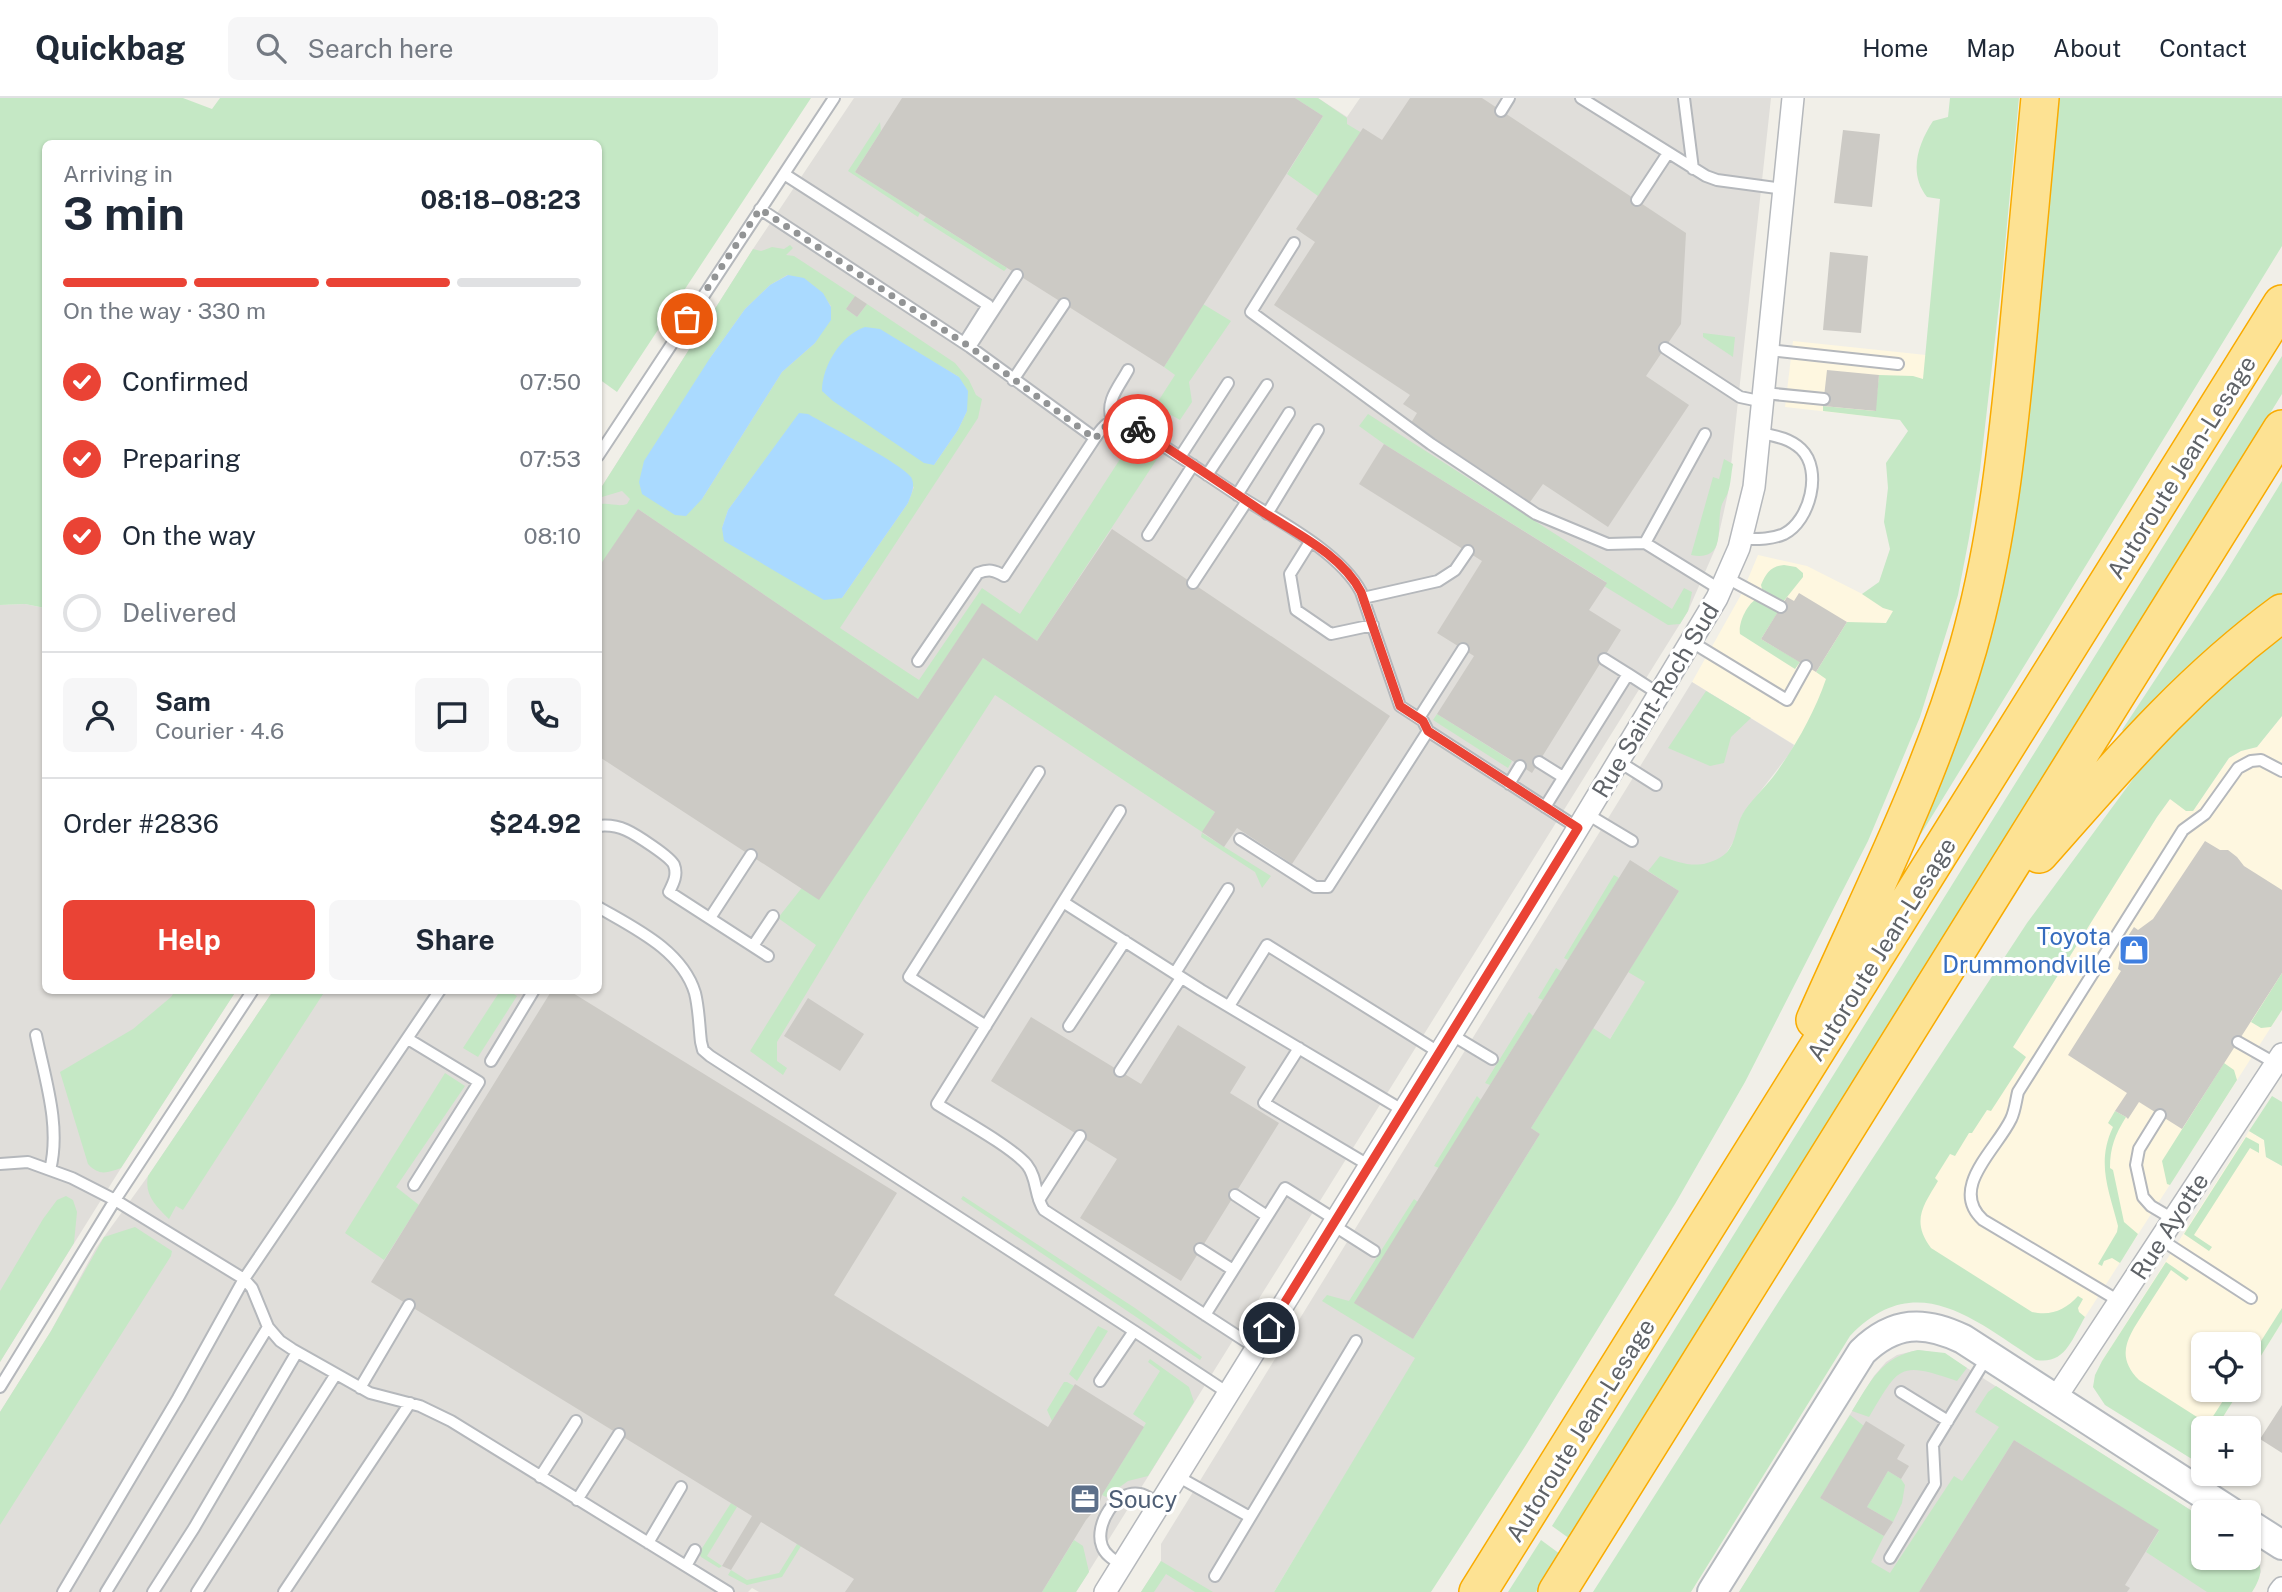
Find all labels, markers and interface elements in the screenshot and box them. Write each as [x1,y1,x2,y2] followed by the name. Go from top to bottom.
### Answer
[228,17,718,80] search box
[35,29,186,67] text: Quickbag
[252,29,290,67] icon: search
[308,33,454,64] text: Search here
[1862,34,1928,62] text: Home
[1966,34,2015,62] text: Map
[2053,34,2121,62] text: About
[2159,34,2247,62] text: Contact
[63,160,173,187] text: Arriving in
[420,184,581,215] text: 08:18–08:23
[63,186,185,240] text: 3 min
[657,289,717,349] pin
[63,297,266,324] text: On the way · 330 m
[668,300,706,338] icon: bag
[2101,350,2261,584] street label: Autoroute Jean-Lesage
[63,363,101,401] icon: check
[122,366,249,397] text: Confirmed
[520,368,581,395] text: 07:50
[1103,394,1173,464] courier
[1119,410,1157,448] icon: bike
[63,440,101,478] icon: check
[122,443,241,474] text: Preparing
[519,445,581,472] text: 07:53
[63,517,101,555] icon: check
[122,520,256,551] text: On the way
[524,522,581,549] text: 08:10
[122,597,237,628] text: Delivered
[1586,598,1724,802] street label: Rue Saint-Roch Sud
[63,678,137,752] button: person
[415,678,489,752] button: chat
[507,678,581,752] button: phone
[155,686,211,717] text: Sam
[155,717,284,744] text: Courier · 4.6
[63,808,219,839] text: Order #2836
[489,808,581,839] text: $24.92
[1801,832,1961,1066] street label: Autoroute Jean-Lesage
[63,900,315,980] button: Help
[329,900,581,980] button: Share
[1942,922,2111,978] place label: Toyota Drummondville
[2117,933,2151,967] shop icon: Toyota Drummondville
[2124,1168,2214,1284] street label: Rue Ayotte
[1239,1298,1299,1358] pin
[1250,1309,1288,1347] icon: home
[1500,1313,1660,1547] street label: Autoroute Jean-Lesage
[2191,1332,2261,1570] map controls
[2191,1332,2261,1402] button: locate
[2191,1416,2261,1486] button: +
[1068,1482,1102,1516] office icon: Soucy
[1108,1485,1177,1513] place label: Soucy
[2191,1500,2261,1570] button: −

